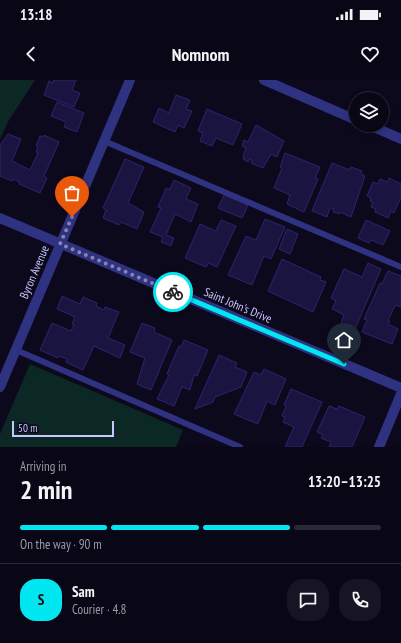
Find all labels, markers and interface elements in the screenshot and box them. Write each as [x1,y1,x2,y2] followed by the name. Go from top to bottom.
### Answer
[20,5,52,24] text: 13:18
[20,43,42,65] icon: back
[172,43,229,66] text: Nomnom
[359,43,381,65] icon: heart
[349,92,389,132] map controls
[349,92,389,132] button: layers
[55,176,89,217] pin
[61,182,83,204] icon: bag
[16,243,52,301] street label: Byron Avenue
[153,272,193,312] courier
[162,281,184,303] icon: bike
[202,284,274,326] street label: Saint John's Drive
[327,323,361,364] pin
[333,329,355,351] icon: home
[12,419,114,438] scale bar
[18,421,37,435] text: 50 m
[20,458,67,475] text: Arriving in
[308,472,381,491] text: 13:20–13:25
[20,473,73,506] text: 2 min
[20,536,102,553] text: On the way · 90 m
[287,579,329,621] button: chat
[339,579,381,621] button: phone
[72,582,95,601] text: Sam
[38,590,44,609] text: S
[72,601,126,618] text: Courier · 4.8

